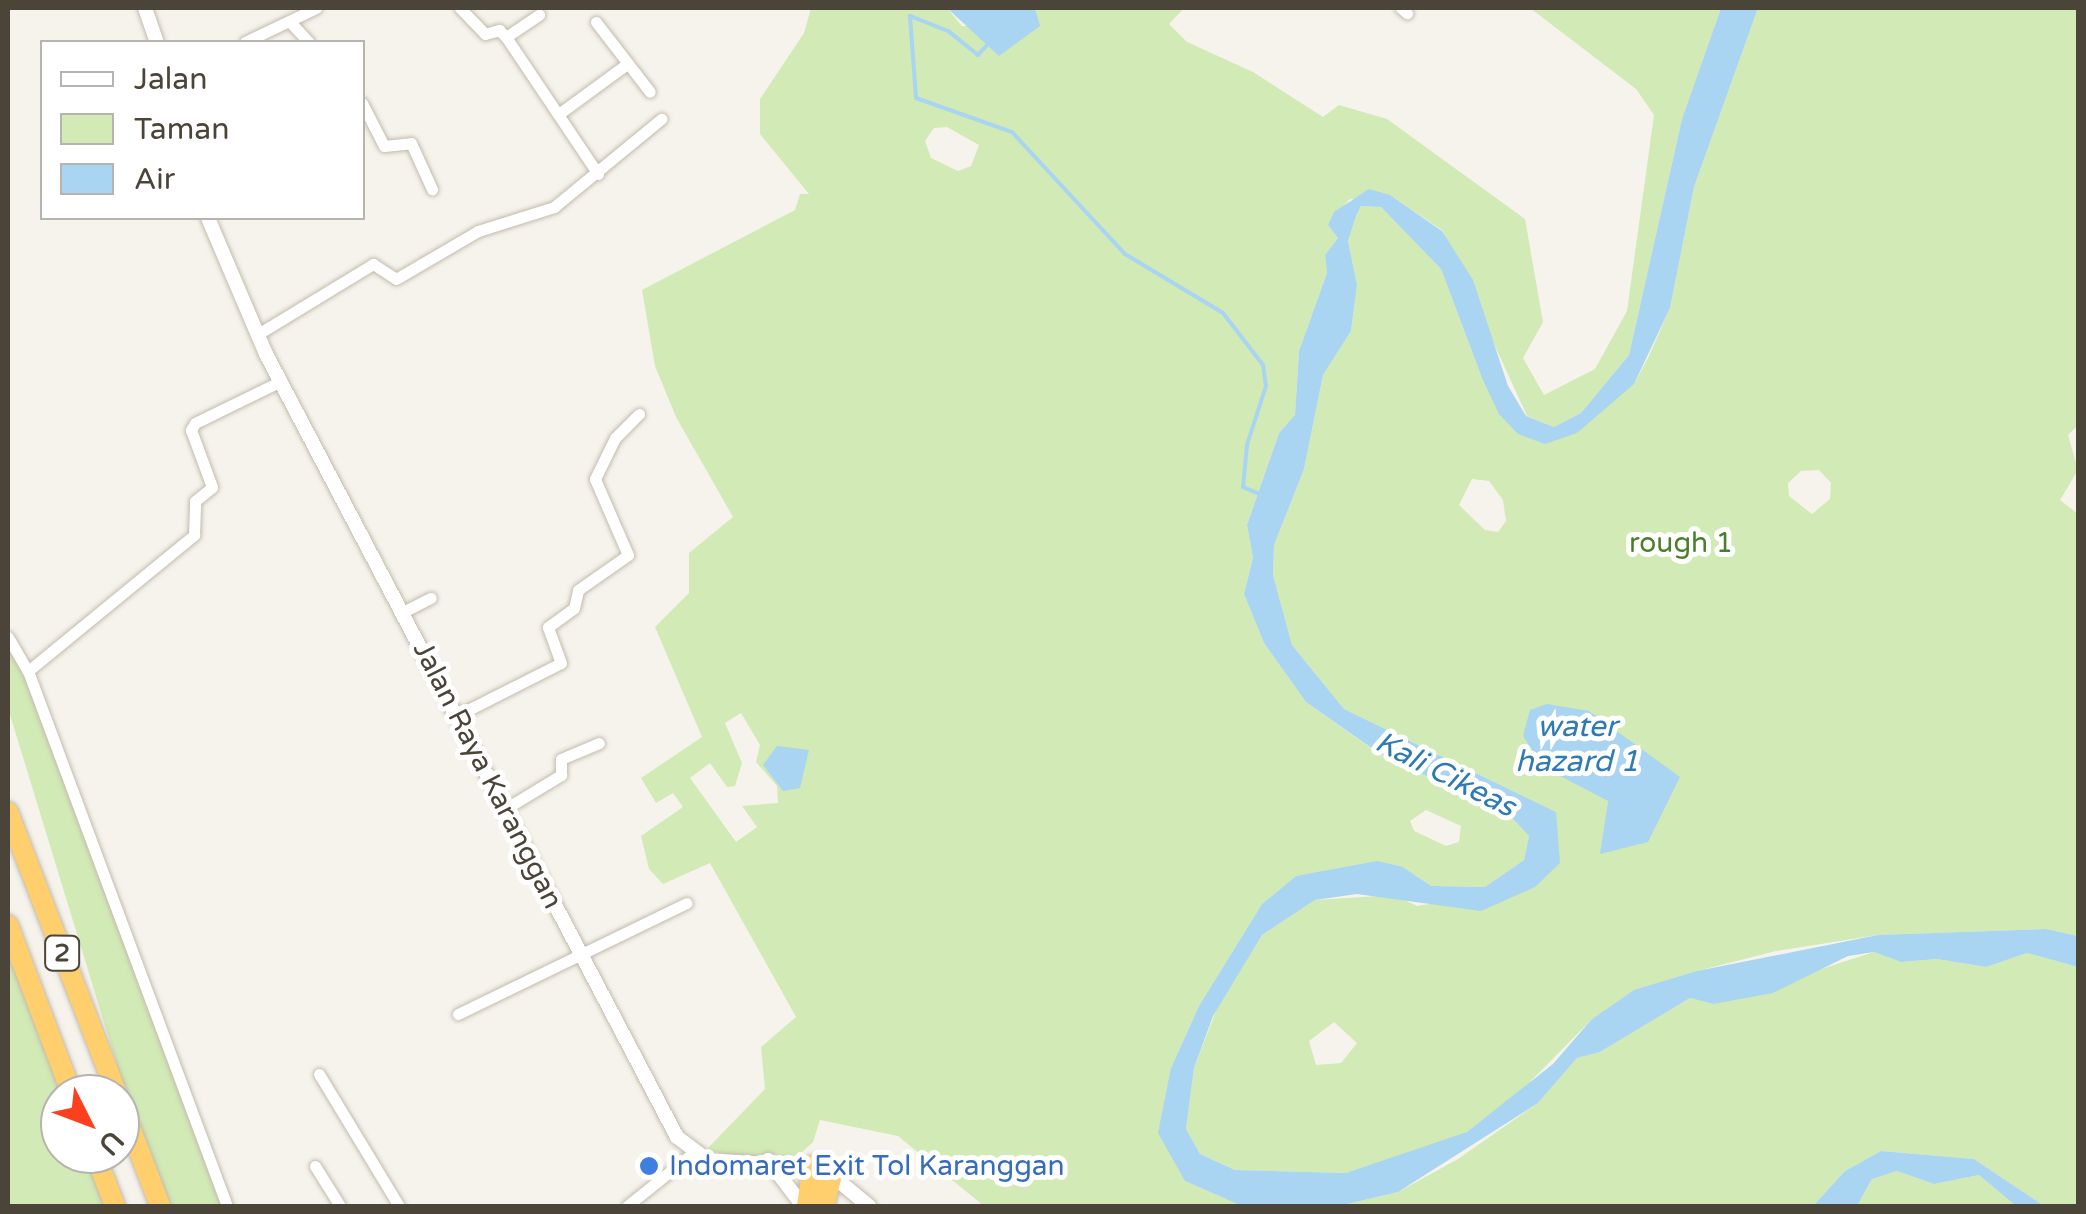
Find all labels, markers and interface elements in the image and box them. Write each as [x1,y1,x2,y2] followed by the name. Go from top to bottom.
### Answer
[40,40,365,220] legend
[134,61,207,98] text: Jalan
[134,111,229,148] text: Taman
[134,161,175,198] text: Air
[1629,526,1733,560] park label: rough 1
[406,636,570,914] street label: Jalan Raya Karanggan
[1515,709,1639,780] water label: water hazard 1
[1369,724,1521,826] water label: Kali Cikeas
[42,933,82,973] road number: 2
[40,1074,140,1174] north arrow
[91,1123,131,1162] text: U
[669,1149,1065,1183] place label: Indomaret Exit Tol Karanggan
[638,1155,660,1177] marker: Indomaret Exit Tol Karanggan

